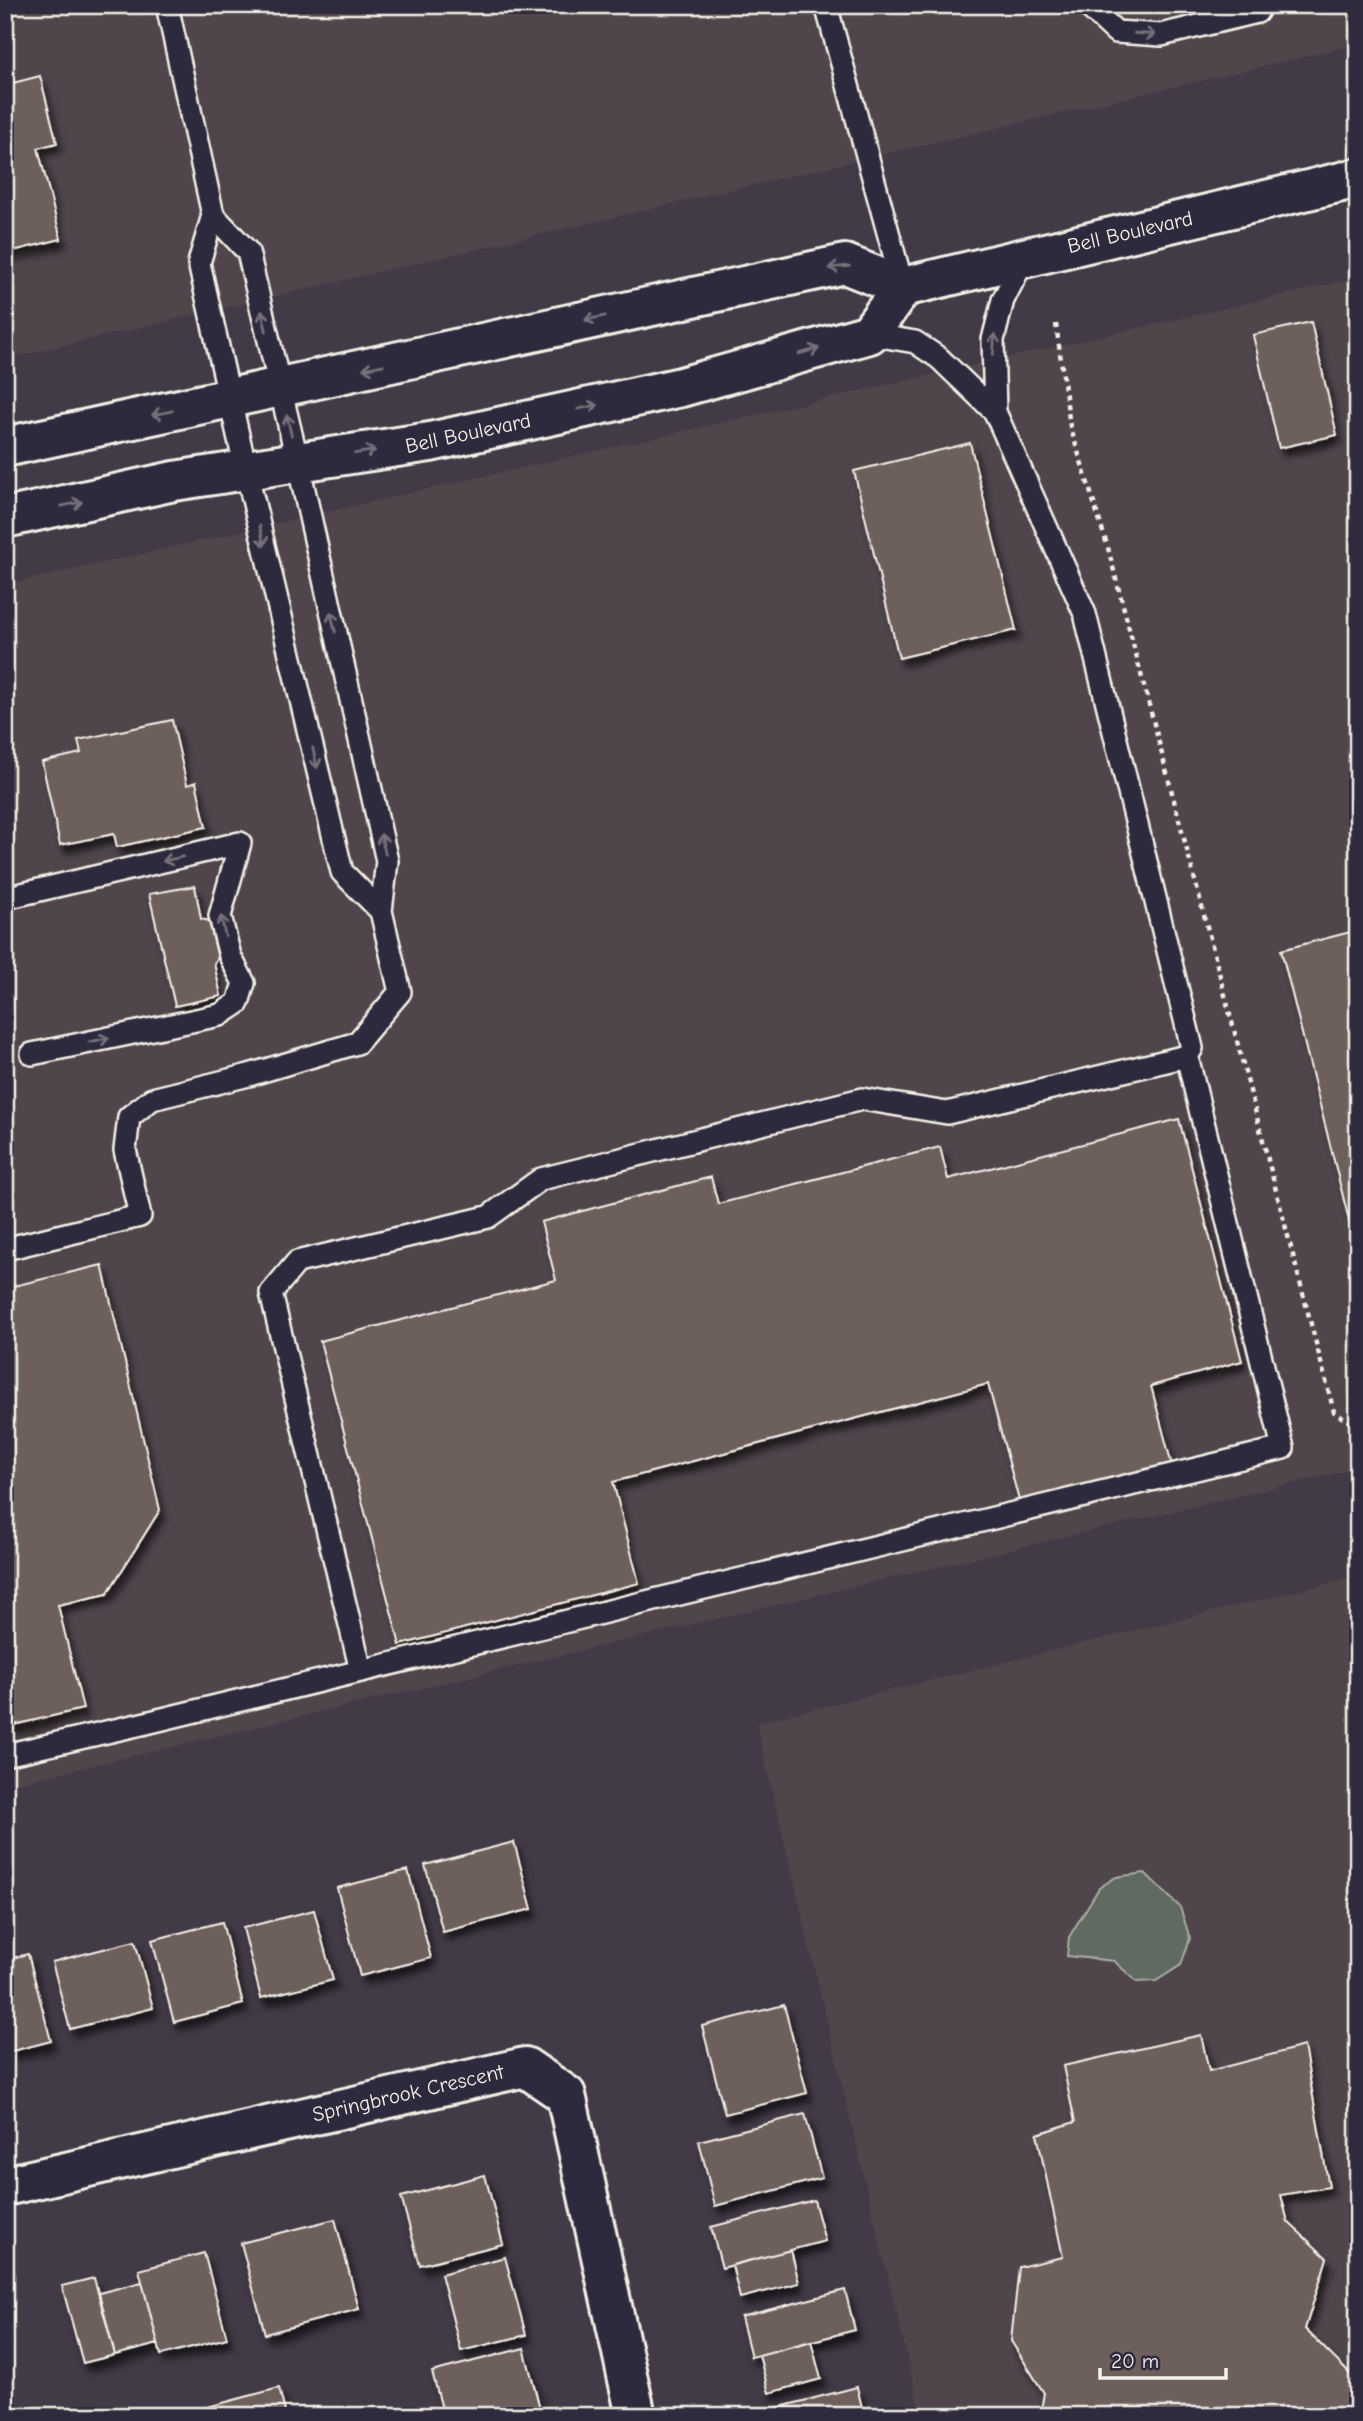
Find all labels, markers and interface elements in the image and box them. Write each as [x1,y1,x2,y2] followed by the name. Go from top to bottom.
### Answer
[1133,28,1155,41] one-way arrow
[1065,206,1195,258] street label: Bell Boulevard
[828,261,851,274] one-way arrow
[257,310,270,333] one-way arrow
[584,312,607,326] one-way arrow
[988,333,1001,356] one-way arrow
[797,344,819,357] one-way arrow
[362,360,385,374] one-way arrow
[576,400,599,414] one-way arrow
[151,406,174,420] one-way arrow
[403,408,533,458] street label: Bell Boulevard
[282,414,295,437] one-way arrow
[353,445,376,458] one-way arrow
[60,496,83,510] one-way arrow
[255,524,269,547] one-way arrow
[326,611,340,634] one-way arrow
[309,746,322,768] one-way arrow
[376,833,389,856] one-way arrow
[162,852,185,866] one-way arrow
[215,915,229,938] one-way arrow
[87,1033,110,1047] one-way arrow
[310,2059,507,2127] street label: Springbrook Crescent
[1100,2337,1226,2381] scale bar
[1111,2349,1159,2373] text: 20 m

